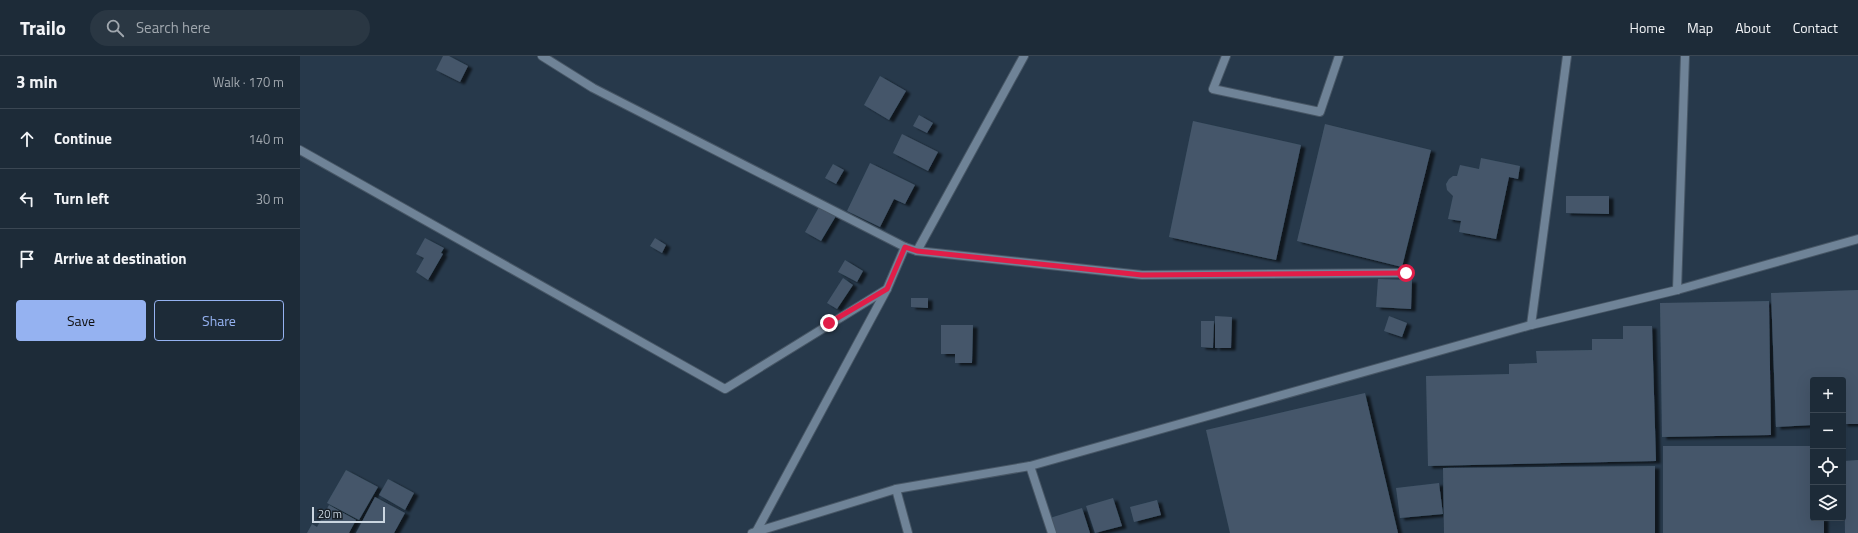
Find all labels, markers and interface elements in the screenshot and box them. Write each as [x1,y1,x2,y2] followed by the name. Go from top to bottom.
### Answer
[90,10,370,46] search box
[20,13,66,42] text: Trailo
[136,16,210,39] text: Search here
[104,17,126,39] icon: search
[1630,17,1665,38] text: Home
[1687,17,1713,38] text: Map
[1735,17,1771,38] text: About
[1793,17,1838,38] text: Contact
[16,69,57,95] text: 3 min
[213,72,284,92] text: Walk · 170 m
[54,127,112,150] text: Continue
[16,128,38,150] icon: ahead
[248,129,284,149] text: 140 m
[54,187,109,210] text: Turn left
[16,188,38,210] icon: left
[256,189,284,209] text: 30 m
[54,247,187,270] text: Arrive at destination
[16,248,38,270] icon: arrive
[1397,264,1415,282] route start
[16,300,146,341] button: Save
[154,300,284,341] button: Share
[820,314,838,332] route end
[1810,377,1846,521] map controls
[1810,377,1846,413] button: +
[1810,413,1846,449] button: −
[1810,449,1846,485] button: locate
[1810,485,1846,521] button: layers
[312,505,385,524] scale bar
[318,506,342,522] text: 20 m

